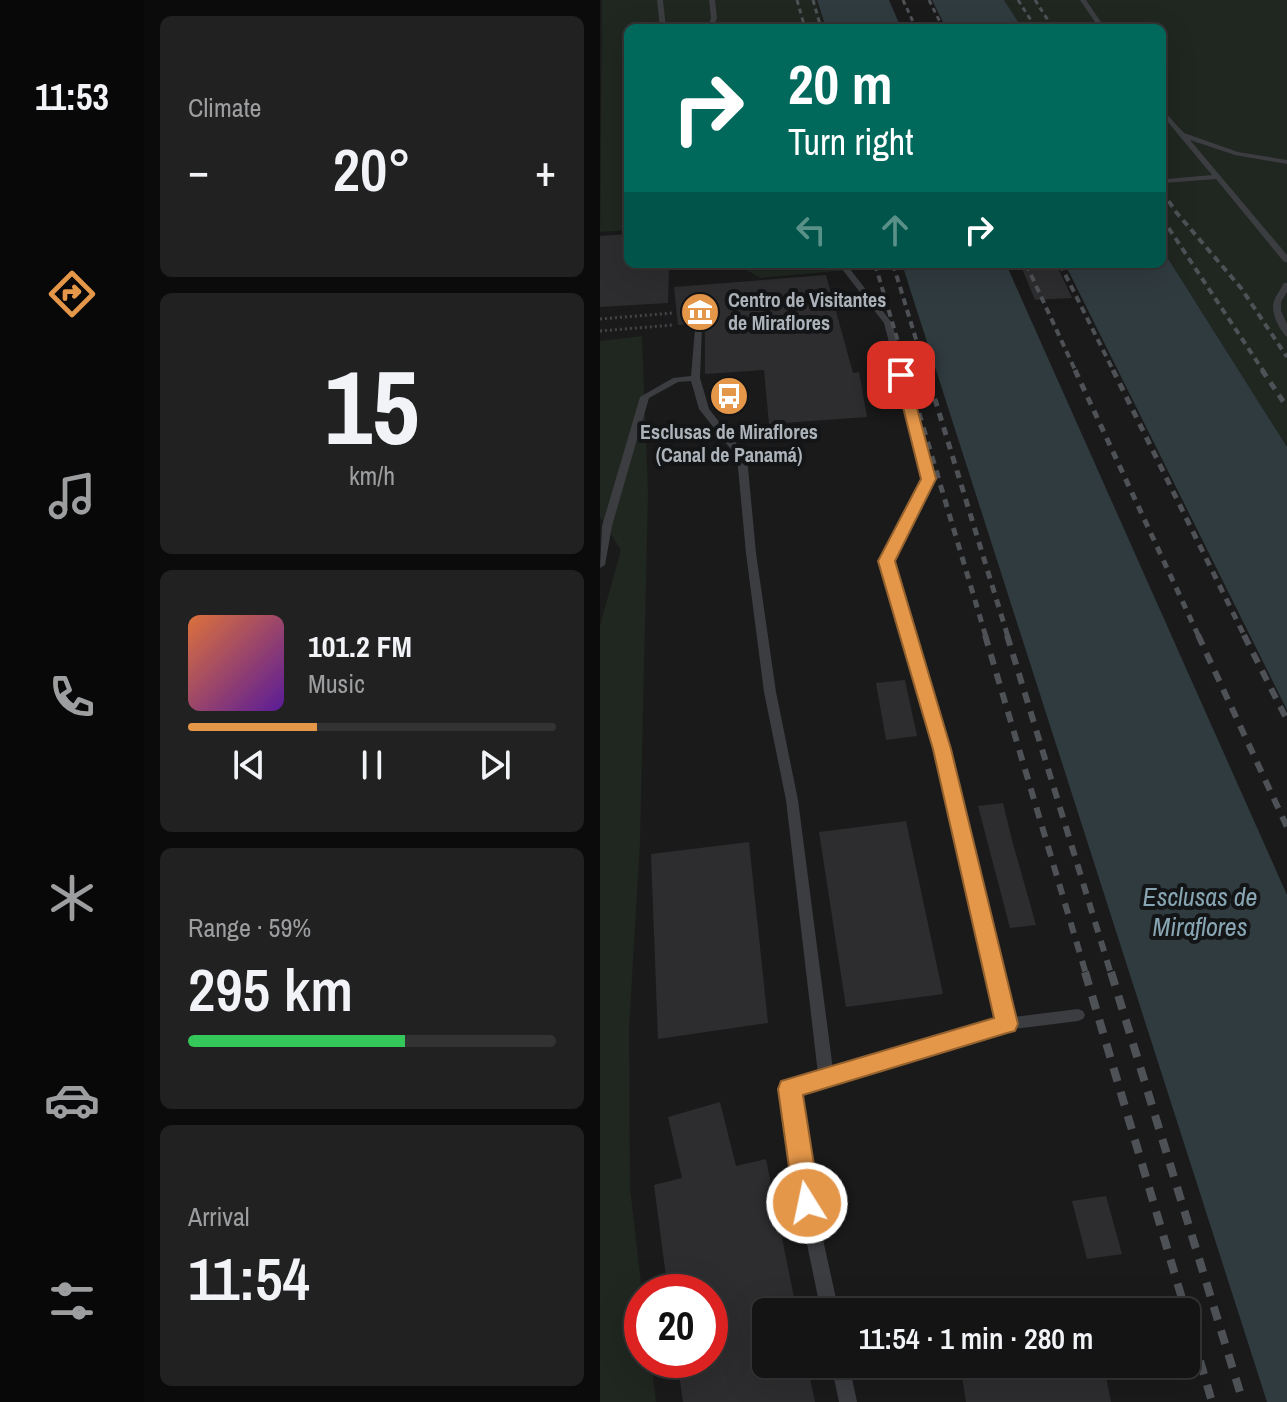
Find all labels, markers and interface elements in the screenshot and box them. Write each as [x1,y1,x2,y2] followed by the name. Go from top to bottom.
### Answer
[788,46,893,121] text: 20 m
[656,56,760,160] icon: right
[35,73,109,121] text: 11:53
[188,90,261,125] text: Climate
[788,118,913,166] text: Turn right
[333,129,411,210] text: 20°
[188,140,209,200] text: −
[535,140,556,200] text: +
[789,208,833,252] icon: left
[873,208,917,252] icon: ahead
[957,208,1001,252] icon: right
[44,266,100,322] icon: directions
[728,286,886,336] place label: Centro de Visitantes de Miraflores
[679,291,721,333] museum icon: Centro de Visitantes de Miraflores
[325,336,419,476] text: 15
[867,341,935,409] pin
[879,353,923,397] icon: arrive
[708,375,750,417] bus stop icon: Esclusas de Miraflores (Canal de Panamá)
[640,418,818,468] place label: Esclusas de Miraflores (Canal de Panamá)
[349,458,395,493] text: km/h
[44,468,100,524] icon: music
[308,626,412,666] text: 101.2 FM
[308,666,365,701] text: Music
[44,669,100,725] icon: phone
[227,743,271,787] icon: previous
[350,743,394,787] icon: pause
[473,743,517,787] icon: next
[44,870,100,926] icon: climate
[1143,879,1257,944] water label: Esclusas de Miraflores
[188,910,311,945] text: Range · 59%
[188,949,353,1030] text: 295 km
[44,1072,100,1128] icon: car
[765,1161,849,1245] position arrow
[188,1199,250,1234] text: Arrival
[188,1238,310,1319] text: 11:54
[44,1273,100,1329] icon: filters
[624,1274,728,1378] speed limit sign: 20
[859,1318,1093,1358] text: 11:54 · 1 min · 280 m

